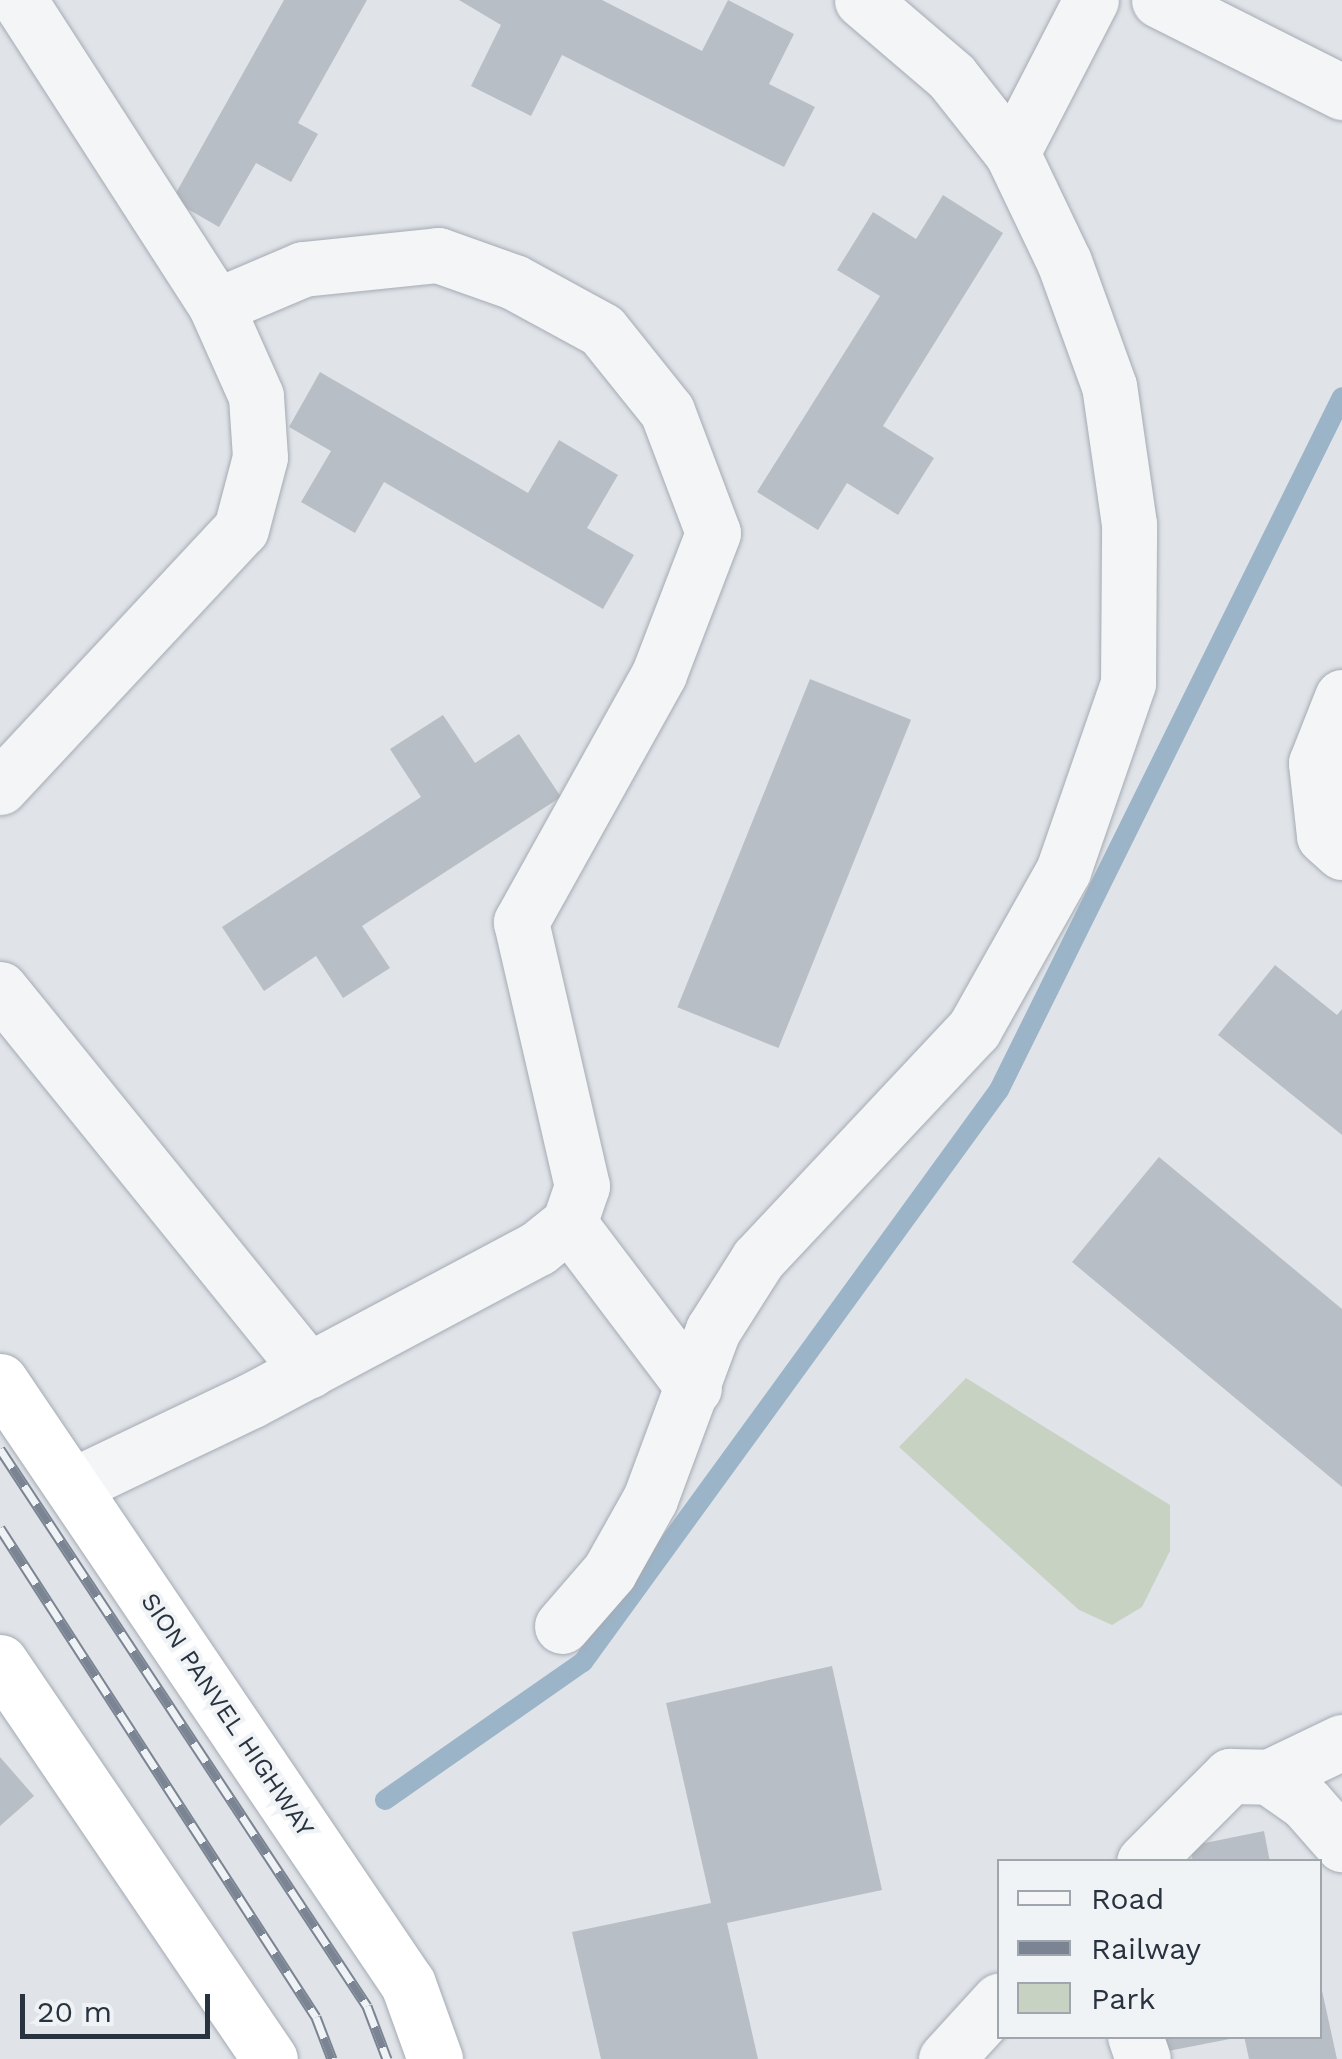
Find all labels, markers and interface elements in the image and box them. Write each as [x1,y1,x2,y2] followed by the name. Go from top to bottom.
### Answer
[134,1587,320,1843] street label: SION PANVEL HIGHWAY
[997,1859,1322,2039] legend
[1091,1881,1164,1916] text: Road
[1091,1931,1201,1966] text: Railway
[25,1974,215,2036] scale bar
[1091,1981,1156,2016] text: Park
[37,1994,112,2029] text: 20 m

